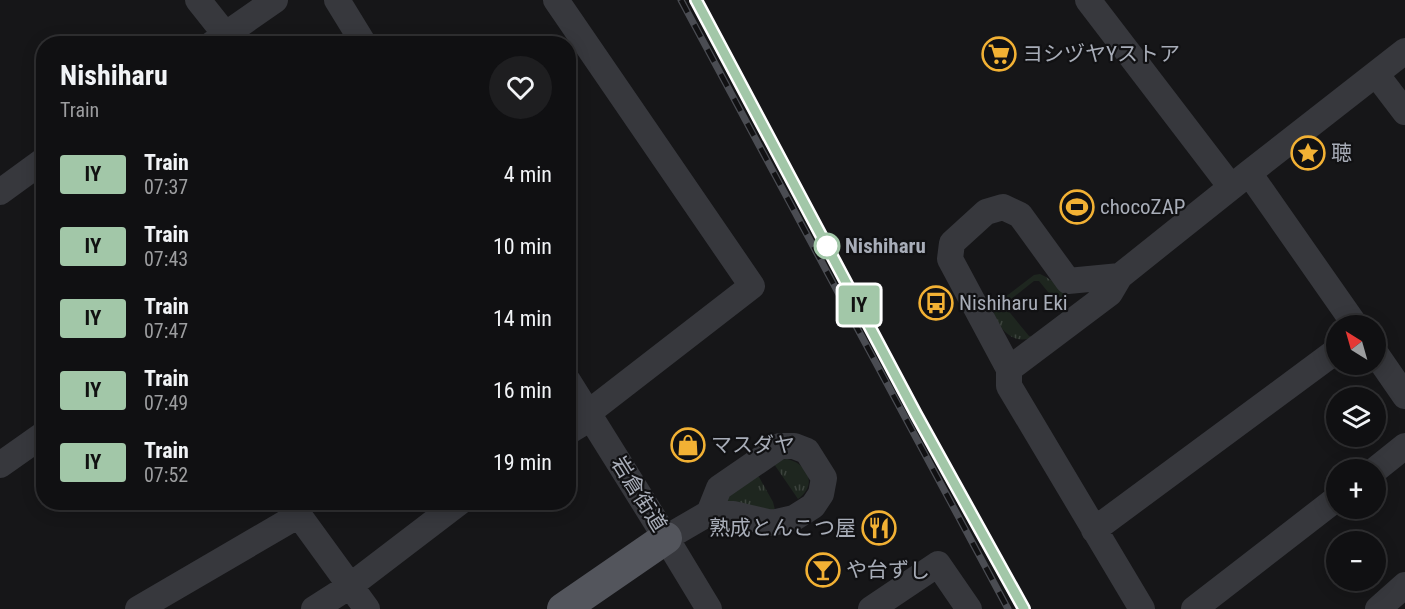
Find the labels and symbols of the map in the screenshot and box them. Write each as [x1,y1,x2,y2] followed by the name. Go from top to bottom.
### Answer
[981,36,1017,72] supermarket icon: ヨシヅヤYストア
[1022,42,1180,66] place label: ヨシヅヤYストア
[1290,135,1326,171] place icon: 聴
[1331,141,1352,165] place label: 聴
[1059,189,1095,225] sports icon: chocoZAP
[1100,195,1186,219] place label: chocoZAP
[814,233,840,259] marker: Nishiharu
[845,234,926,258] place label: Nishiharu
[918,285,954,321] bus stop icon: Nishiharu Eki
[832,286,886,324] line badge: IY
[959,291,1068,315] place label: Nishiharu Eki
[1326,315,1386,375] north arrow
[670,427,706,463] shop icon: マスダヤ
[711,433,795,457] place label: マスダヤ
[607,452,671,536] street label: 岩倉街道
[861,510,897,546] restaurant icon: 熟成とんこつ屋
[709,516,856,540] place label: 熟成とんこつ屋
[805,552,841,588] bar icon: や台ずし
[846,558,930,582] place label: や台ずし

